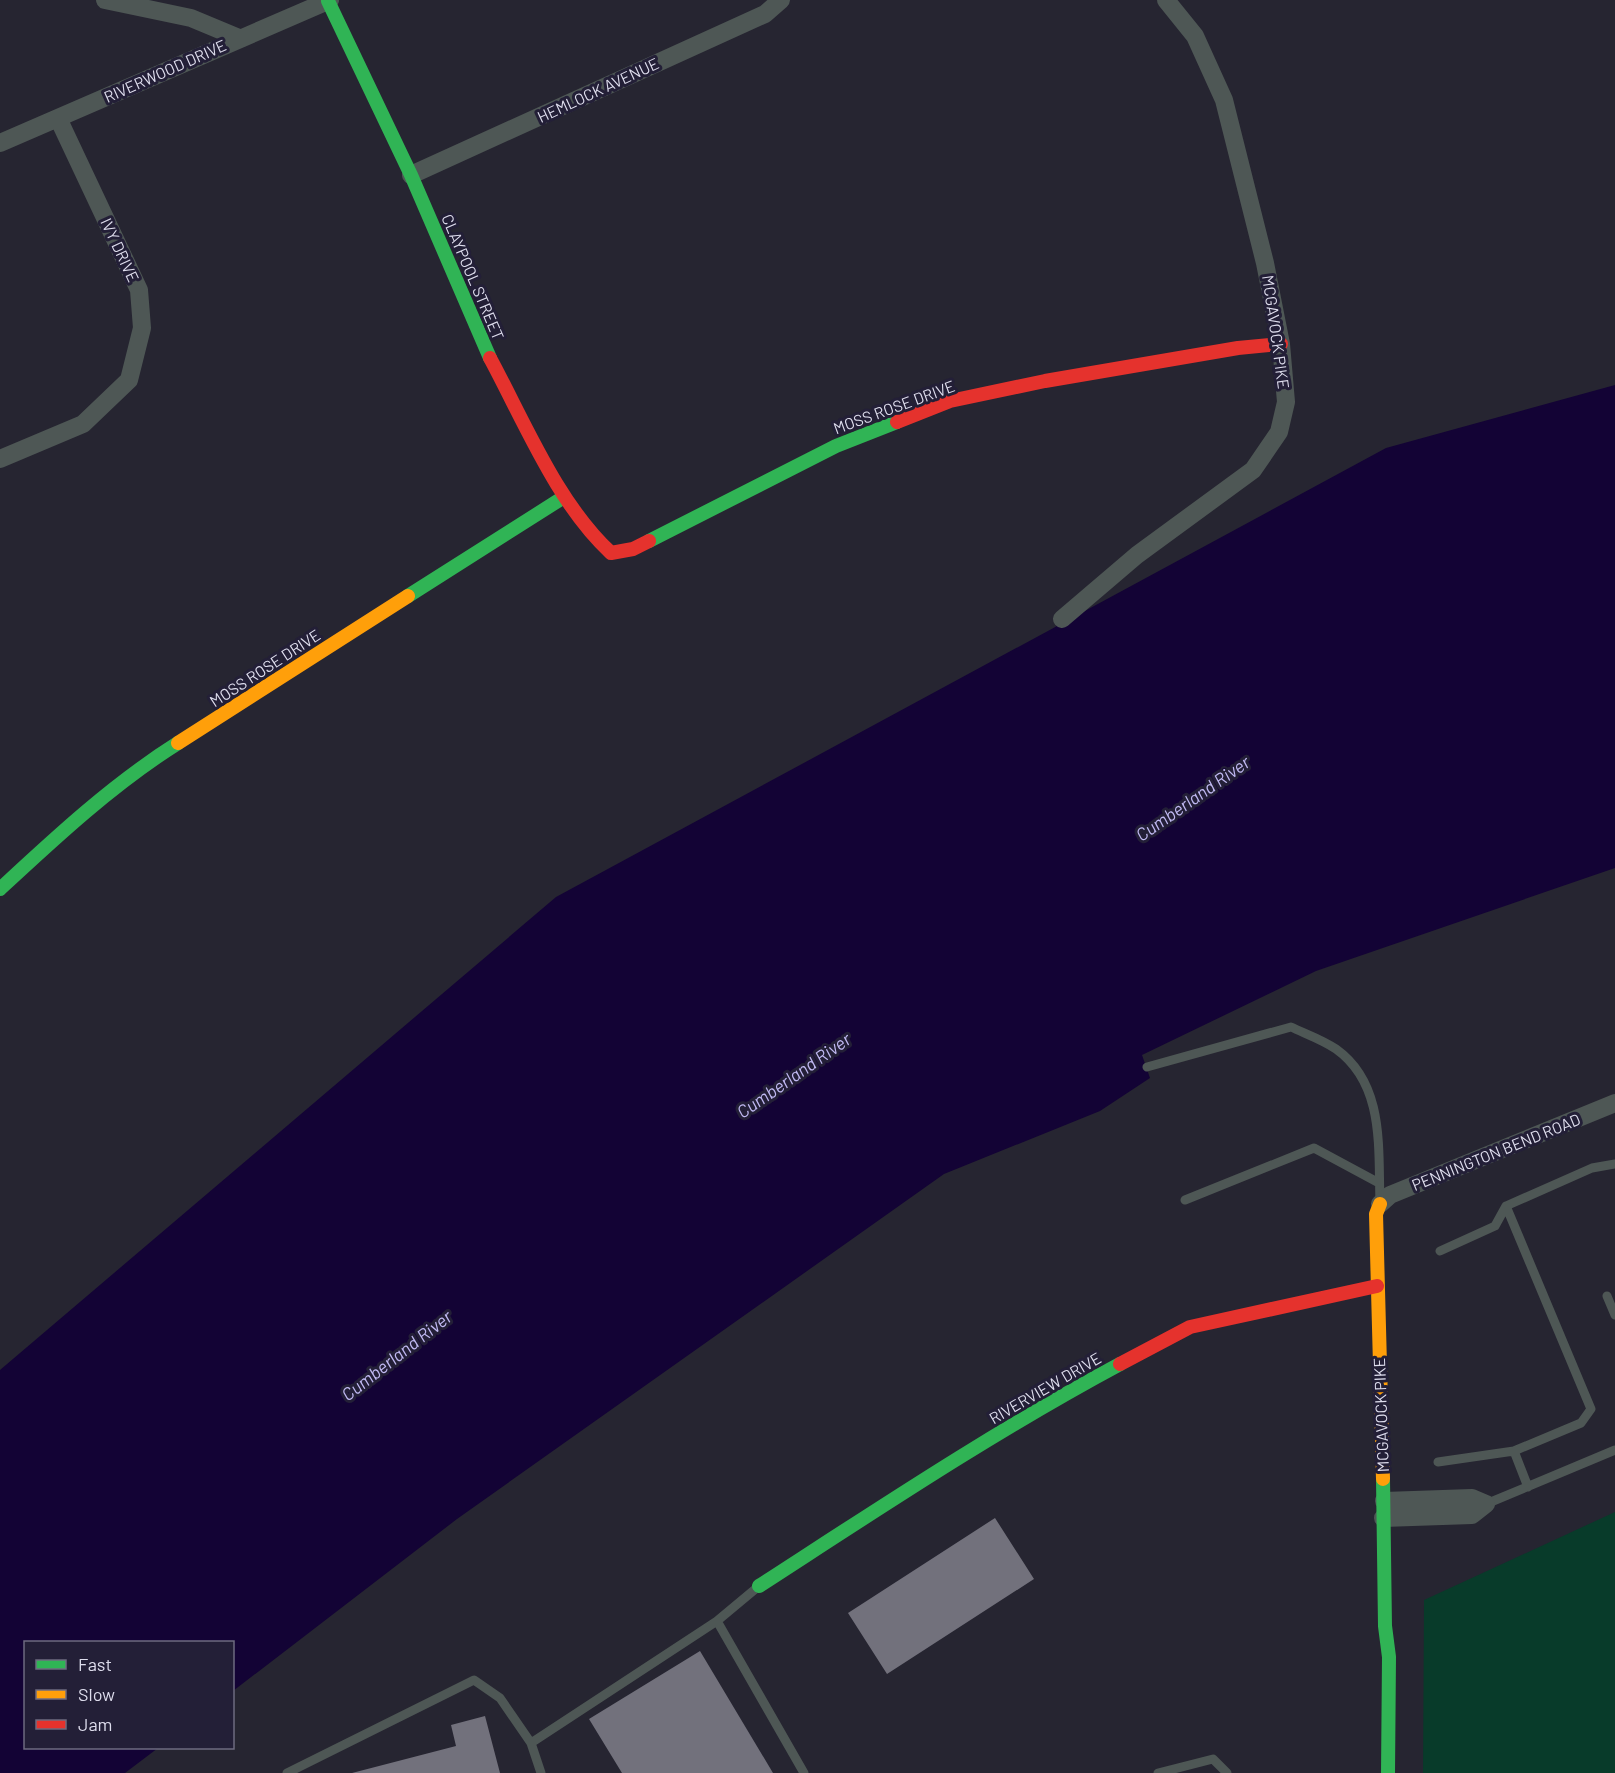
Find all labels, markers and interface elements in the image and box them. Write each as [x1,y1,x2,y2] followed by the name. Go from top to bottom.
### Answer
[101,35,229,106] street label: RIVERWOOD DRIVE
[534,53,662,126] street label: HEMLOCK AVENUE
[438,211,509,343] street label: CLAYPOOL STREET
[97,215,144,285] street label: IVY DRIVE
[1259,274,1294,390] street label: MCGAVOCK PIKE
[830,376,957,437] street label: MOSS ROSE DRIVE
[206,625,324,710] street label: MOSS ROSE DRIVE
[1131,750,1254,846] water label: Cumberland River
[732,1027,855,1123] water label: Cumberland River
[1409,1109,1583,1194] street label: PENNINGTON BEND ROAD
[337,1305,456,1405] water label: Cumberland River
[985,1348,1104,1427] street label: RIVERVIEW DRIVE
[1369,1357,1392,1473] street label: MCGAVOCK PIKE
[24,1641,234,1749] legend
[78,1653,112,1675] text: Fast
[78,1683,115,1705] text: Slow
[78,1713,112,1735] text: Jam

